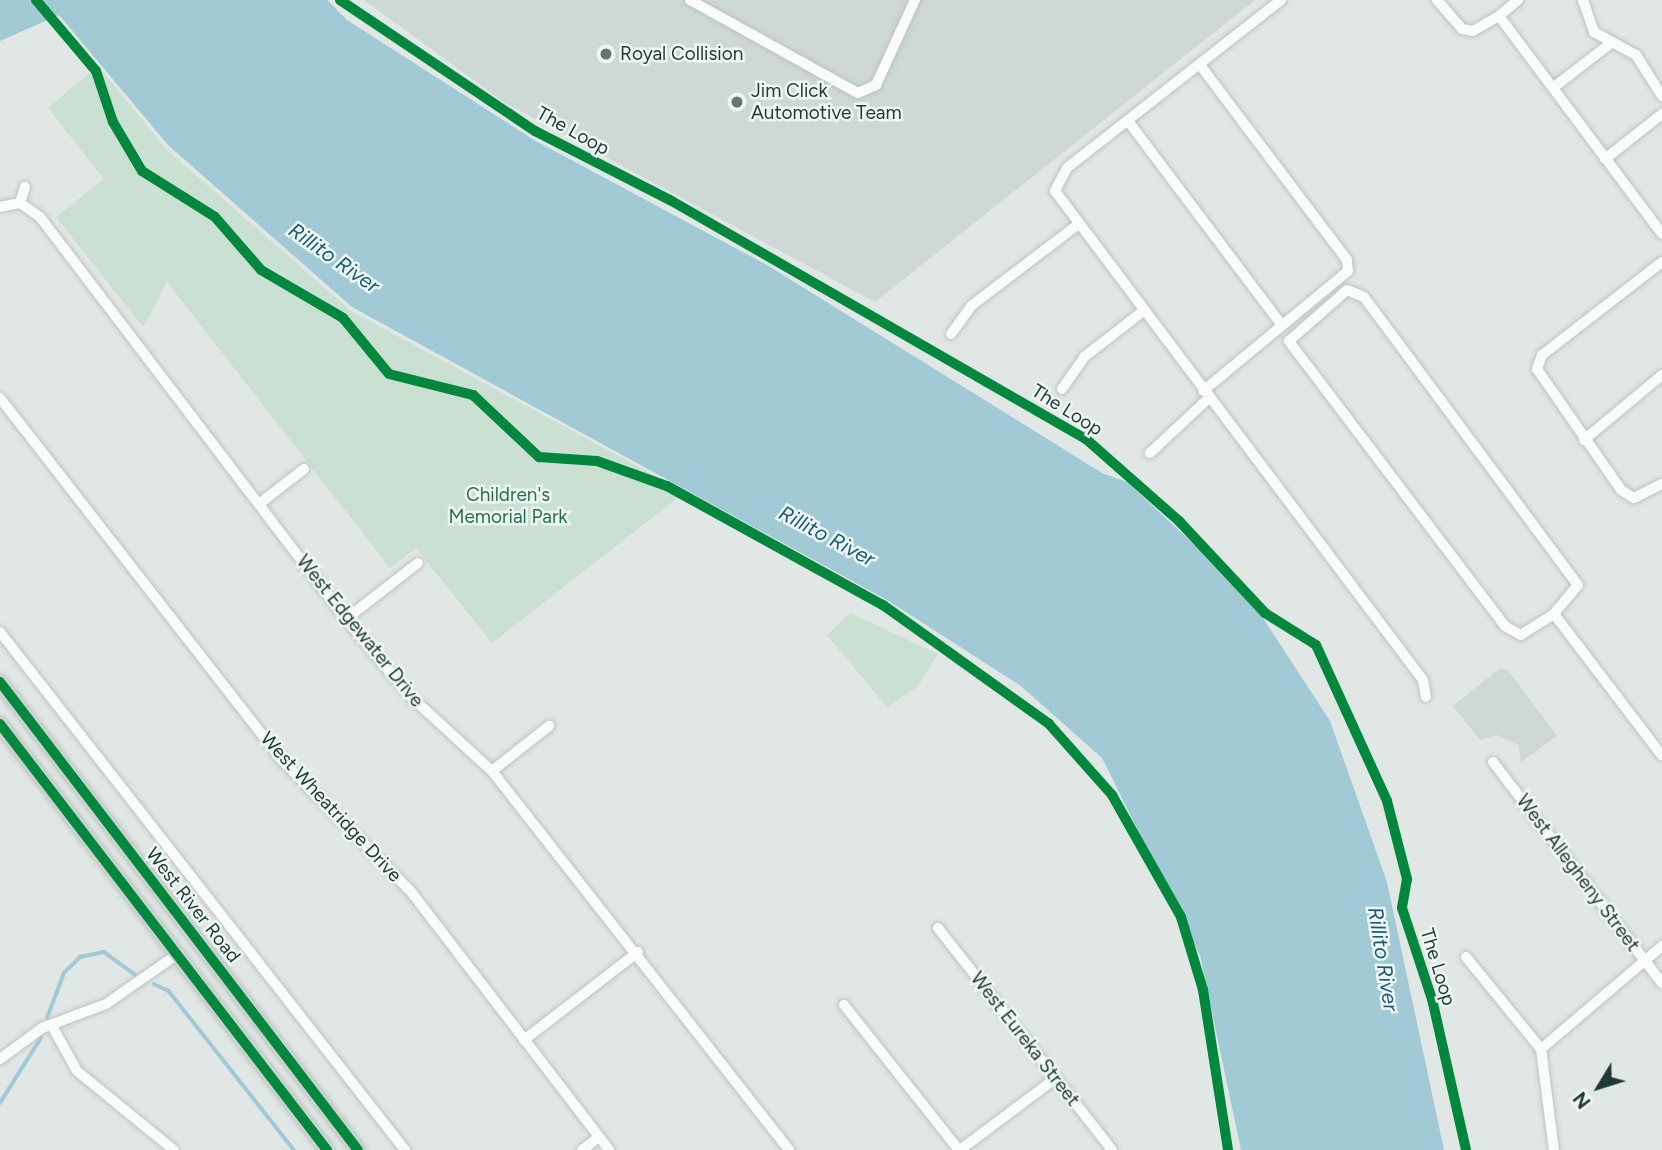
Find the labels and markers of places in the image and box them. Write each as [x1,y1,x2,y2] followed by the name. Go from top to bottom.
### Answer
[620,43,743,65] place label: Royal Collision
[598,46,614,62] marker: Royal Collision
[751,80,902,124] place label: Jim Click Automotive Team
[729,94,745,110] marker: Jim Click Automotive Team

